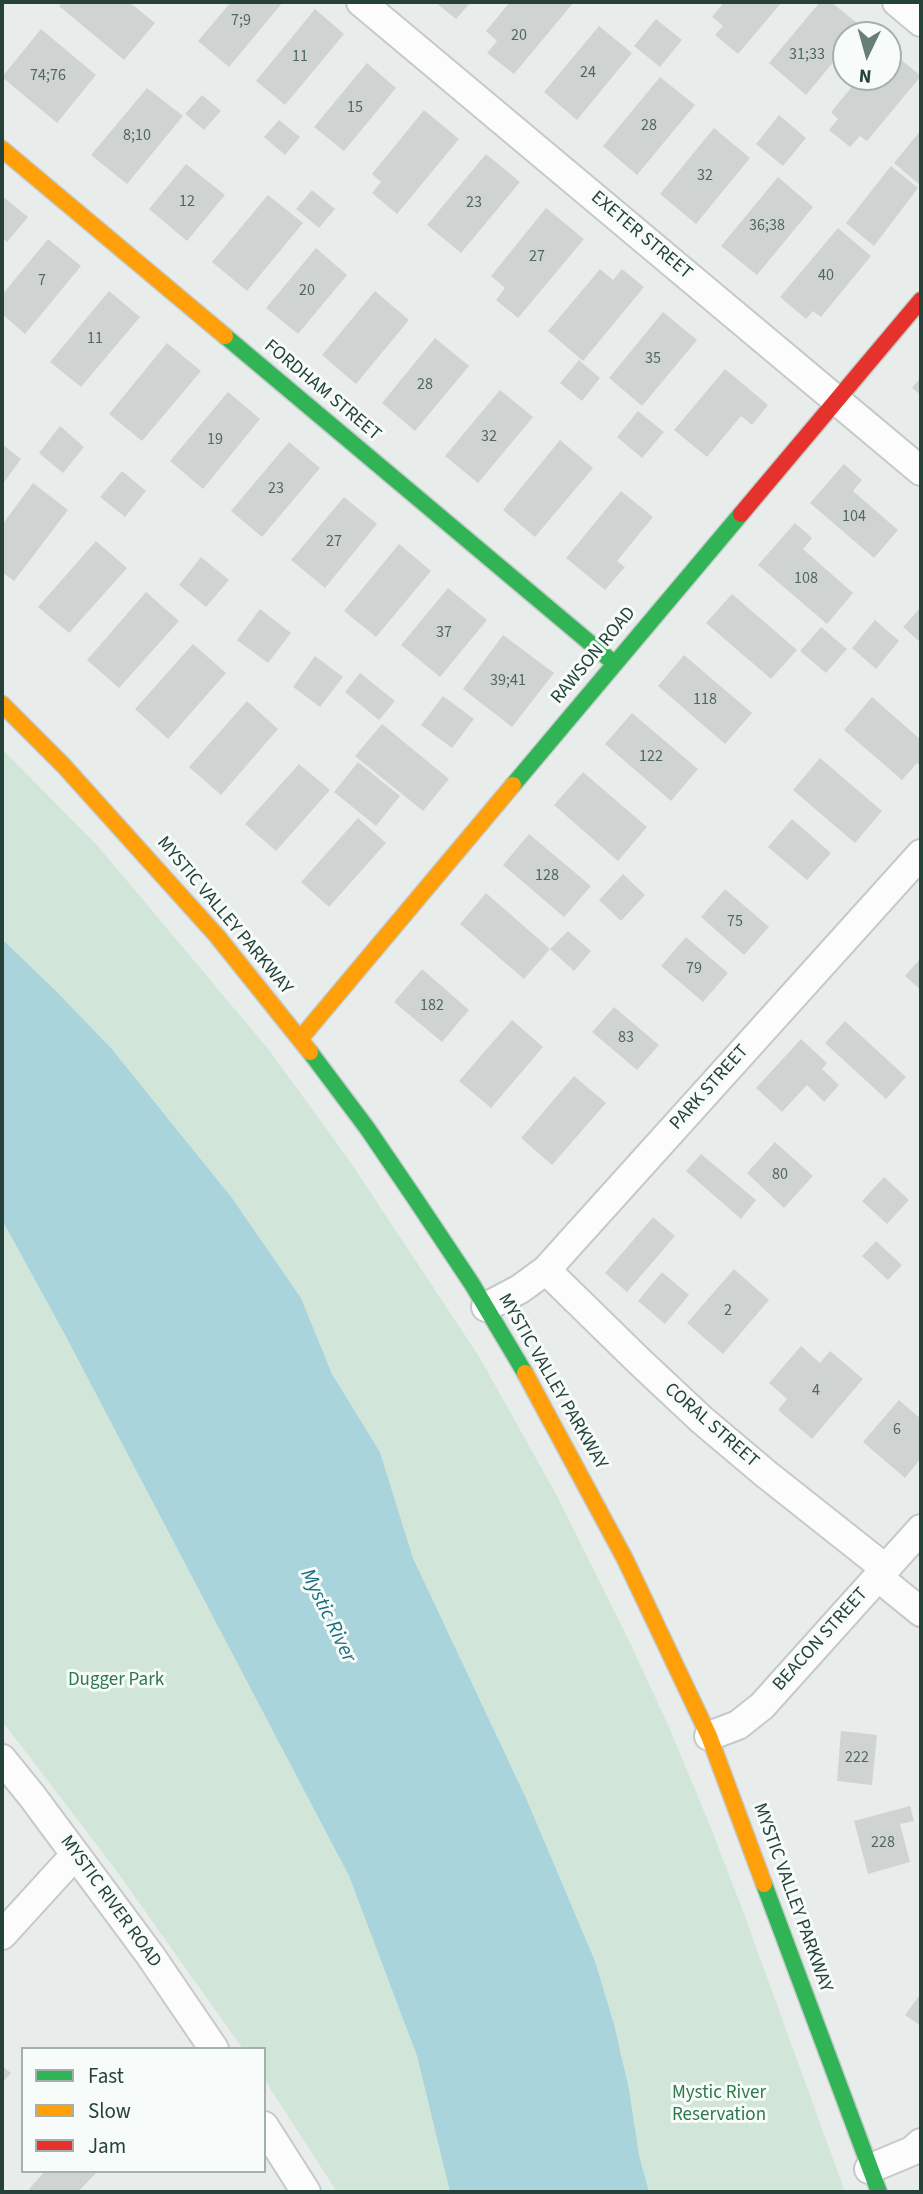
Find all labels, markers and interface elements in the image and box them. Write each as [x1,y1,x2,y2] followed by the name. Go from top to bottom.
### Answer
[231,11,251,31] house number: 7;9
[832,21,902,91] north arrow
[511,26,527,46] house number: 20
[789,45,825,65] house number: 31;33
[292,47,308,67] house number: 11
[858,61,873,89] text: N
[580,63,596,83] house number: 24
[30,66,66,86] house number: 74;76
[347,98,363,118] house number: 15
[641,116,657,136] house number: 28
[123,126,151,146] house number: 8;10
[697,166,713,186] house number: 32
[586,187,696,285] street label: EXETER STREET
[179,192,195,212] house number: 12
[466,193,482,213] house number: 23
[749,216,785,236] house number: 36;38
[529,247,545,267] house number: 27
[818,266,834,286] house number: 40
[38,271,46,291] house number: 7
[299,281,315,301] house number: 20
[87,329,103,349] house number: 11
[259,335,385,447] street label: FORDHAM STREET
[645,349,661,369] house number: 35
[417,375,433,395] house number: 28
[481,427,497,447] house number: 32
[207,430,223,450] house number: 19
[268,479,284,499] house number: 23
[842,507,866,527] house number: 104
[326,532,342,552] house number: 27
[794,569,818,589] house number: 108
[547,603,641,709] street label: RAWSON ROAD
[436,623,452,643] house number: 37
[490,671,526,691] house number: 39;41
[693,690,717,710] house number: 118
[639,747,663,767] house number: 122
[151,832,297,1000] street label: MYSTIC VALLEY PARKWAY
[535,866,559,886] house number: 128
[727,912,743,932] house number: 75
[686,959,702,979] house number: 79
[420,996,444,1016] house number: 182
[618,1028,634,1048] house number: 83
[666,1041,754,1135] street label: PARK STREET
[772,1165,788,1185] house number: 80
[492,1290,612,1474] street label: MYSTIC VALLEY PARKWAY
[724,1301,732,1321] house number: 2
[659,1379,763,1473] street label: CORAL STREET
[812,1381,820,1401] house number: 4
[893,1420,901,1440] house number: 6
[294,1565,360,1667] water label: Mystic River
[769,1584,873,1696] street label: BEACON STREET
[68,1670,164,1692] park label: Dugger Park
[845,1748,869,1768] house number: 222
[747,1801,837,1995] street label: MYSTIC VALLEY PARKWAY
[54,1832,166,1972] street label: MYSTIC RIVER ROAD
[871,1833,895,1853] house number: 228
[21,2047,266,2173] legend
[88,2061,124,2091] text: Fast
[672,2083,766,2127] park label: Mystic River Reservation
[88,2096,131,2126] text: Slow
[88,2131,126,2161] text: Jam

